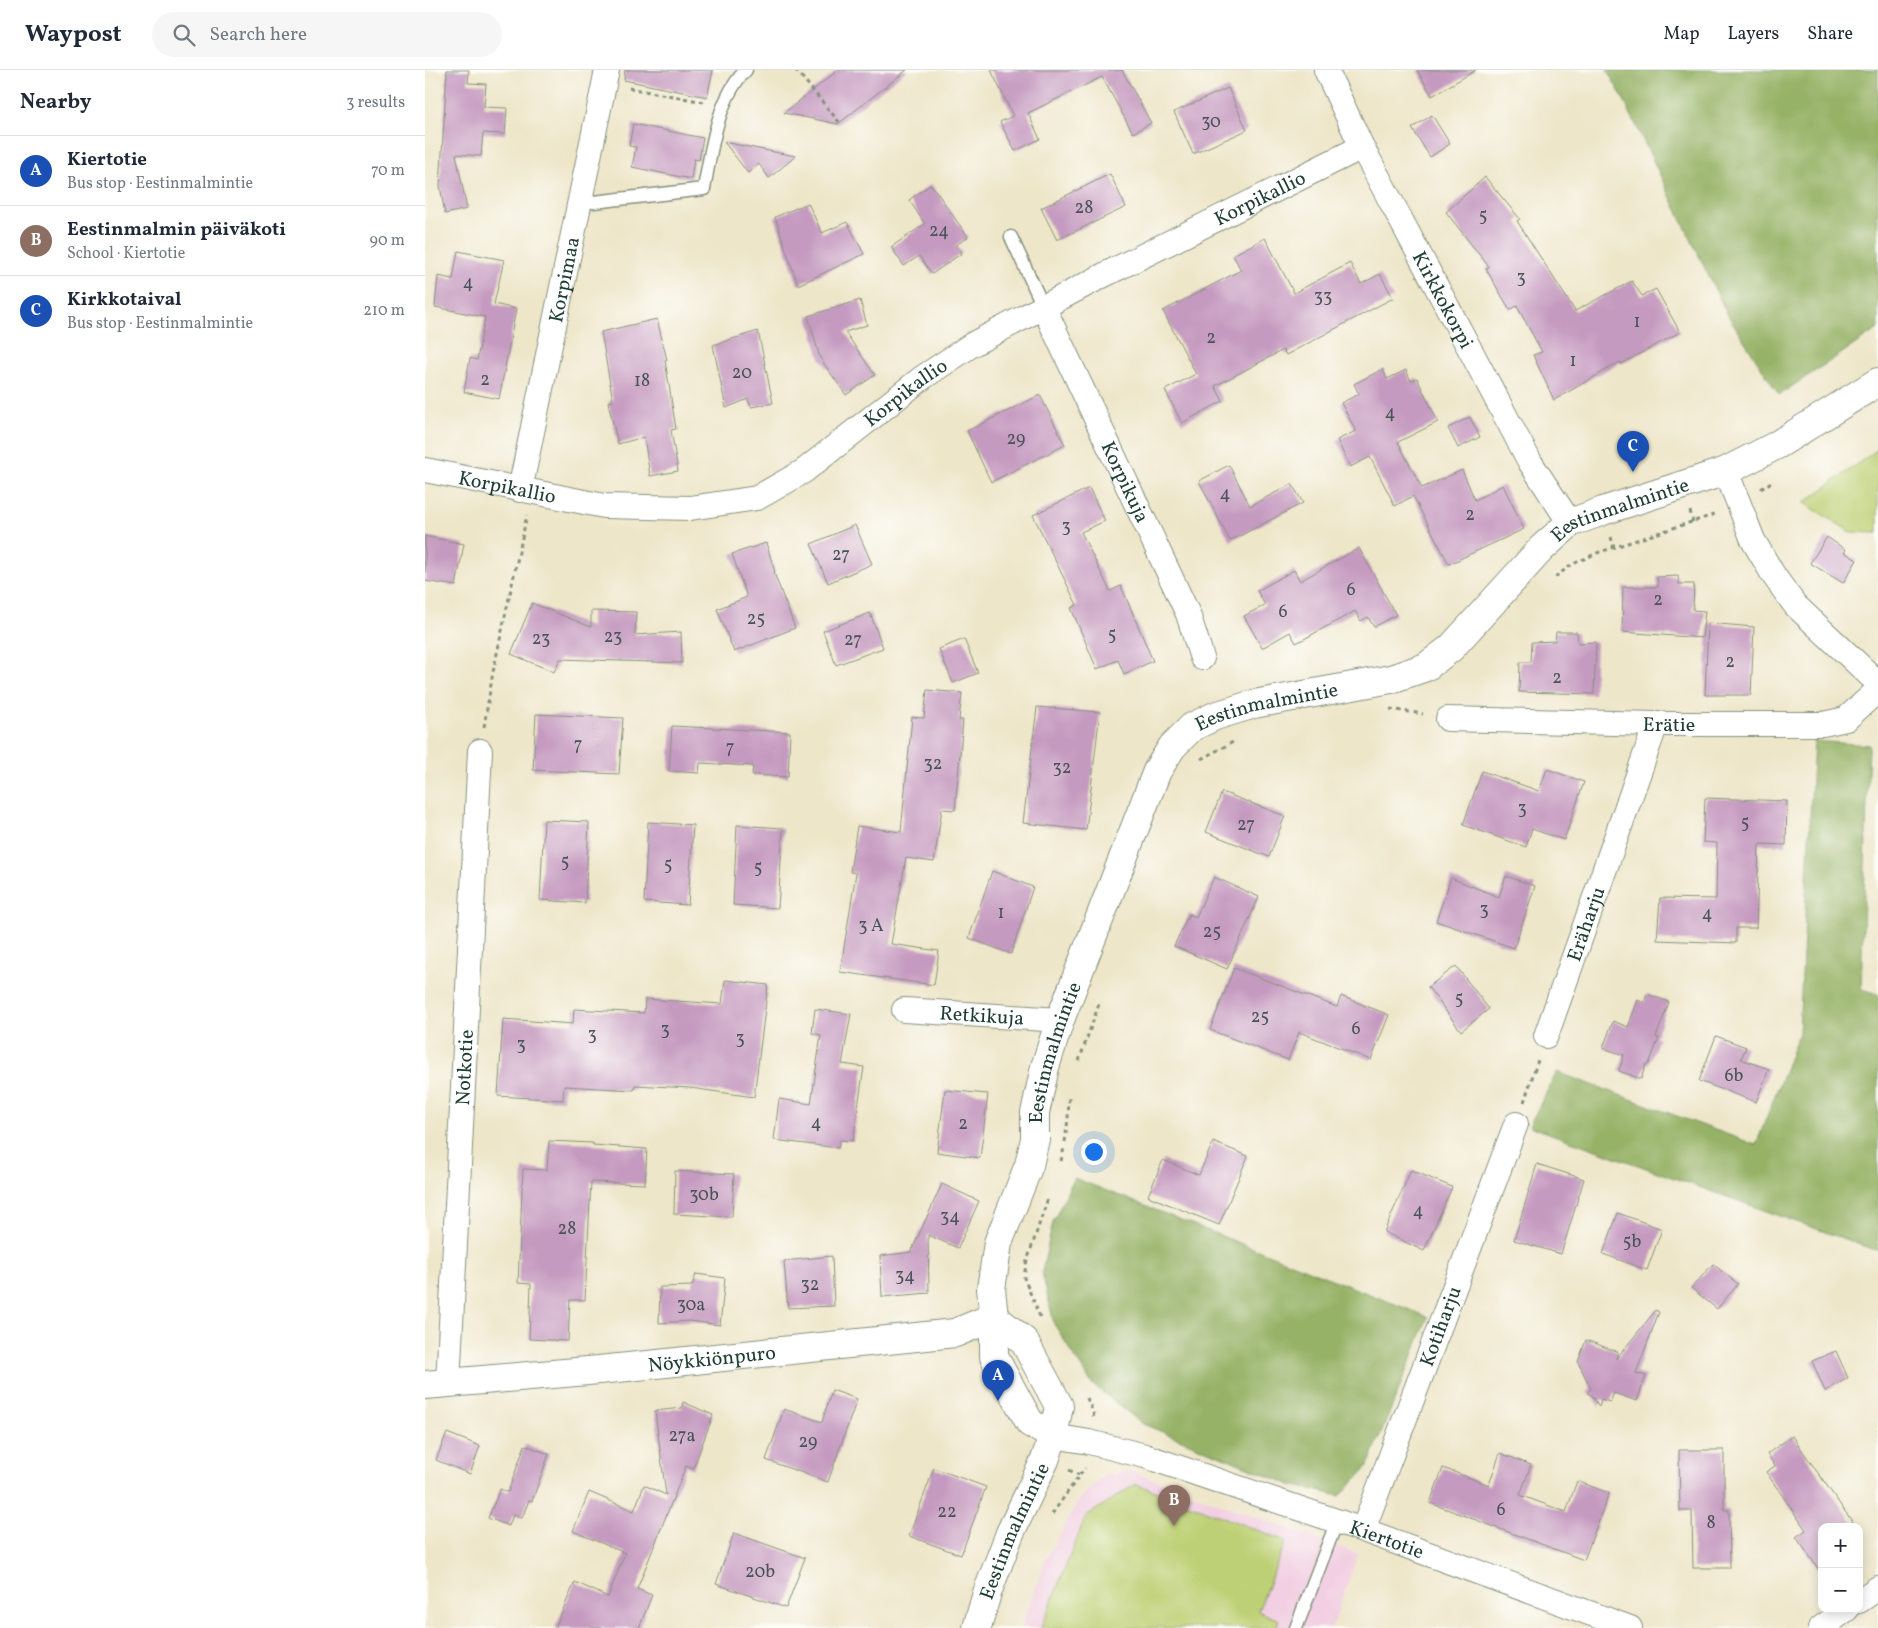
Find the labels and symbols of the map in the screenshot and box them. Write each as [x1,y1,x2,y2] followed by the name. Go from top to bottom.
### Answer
[1201,110,1221,135] house number: 30
[1210,165,1311,234] street label: Korpikallio
[1075,196,1093,221] house number: 28
[1479,204,1487,229] house number: 5
[929,219,949,244] house number: 24
[543,234,588,325] street label: Korpimaa
[1404,247,1479,354] street label: Kirkkokorpi
[1516,266,1526,291] house number: 3
[463,271,473,296] house number: 4
[1314,285,1332,310] house number: 33
[1634,310,1640,335] house number: 1
[1206,326,1216,351] house number: 2
[1570,349,1576,374] house number: 1
[859,353,954,435] street label: Korpikallio
[732,361,752,386] house number: 20
[480,368,490,393] house number: 2
[634,369,650,394] house number: 18
[1385,401,1395,426] house number: 4
[1007,427,1025,452] house number: 29
[1617,431,1649,472] pin: C
[1093,437,1155,528] street label: Korpikuja
[456,465,558,512] street label: Korpikallio
[1545,472,1693,550] street label: Eestinmalmintie
[1220,482,1230,507] house number: 4
[1465,503,1475,528] house number: 2
[1061,515,1071,540] house number: 3
[832,543,850,568] house number: 27
[1346,578,1356,603] house number: 6
[1653,588,1663,613] house number: 2
[1278,600,1288,625] house number: 6
[747,607,765,632] house number: 25
[1108,623,1116,648] house number: 5
[604,625,622,650] house number: 23
[532,627,550,652] house number: 23
[844,628,862,653] house number: 27
[1725,650,1735,675] house number: 2
[1552,666,1562,691] house number: 2
[1191,677,1341,740] street label: Eestinmalmintie
[1642,712,1695,740] street label: Erätie
[574,733,582,758] house number: 7
[726,736,734,761] house number: 7
[924,752,942,777] house number: 32
[1053,756,1071,781] house number: 32
[1517,797,1527,822] house number: 3
[1741,811,1749,836] house number: 5
[1237,813,1255,838] house number: 27
[561,850,569,875] house number: 5
[664,853,672,878] house number: 5
[754,856,762,881] house number: 5
[1561,883,1614,966] street label: Eräharju
[1479,898,1489,923] house number: 3
[998,901,1004,926] house number: 1
[1702,902,1712,927] house number: 4
[858,914,884,939] house number: 3 A
[1203,920,1221,945] house number: 25
[1023,978,1089,1123] street label: Eestinmalmintie
[1455,987,1463,1012] house number: 5
[939,1000,1025,1034] street label: Retkikuja
[1251,1005,1269,1030] house number: 25
[1351,1017,1361,1042] house number: 6
[660,1018,670,1043] house number: 3
[587,1023,597,1048] house number: 3
[735,1027,745,1052] house number: 3
[450,1029,482,1106] street label: Notkotie
[516,1033,526,1058] house number: 3
[1725,1064,1744,1089] house number: 6b
[811,1111,821,1136] house number: 4
[958,1112,968,1137] house number: 2
[1081,1139,1107,1165] your location
[689,1183,719,1208] house number: 30b
[1413,1199,1423,1224] house number: 4
[940,1205,960,1230] house number: 34
[558,1217,576,1242] house number: 28
[1623,1230,1641,1255] house number: 5b
[895,1264,915,1289] house number: 34
[801,1273,819,1298] house number: 32
[1414,1283,1470,1371] street label: Kotiharju
[677,1293,705,1318] house number: 30a
[647,1340,777,1381] street label: Nöykkiönpuro
[982,1360,1014,1401] pin: A
[669,1424,695,1449] house number: 27a
[799,1430,817,1455] house number: 29
[974,1459,1058,1604] street label: Eestinmalmintie
[1158,1485,1190,1526] pin: B
[1496,1498,1506,1523] house number: 6
[937,1500,957,1525] house number: 22
[1706,1511,1716,1536] house number: 8
[1345,1514,1428,1567] street label: Kiertotie
[745,1560,775,1585] house number: 20b

